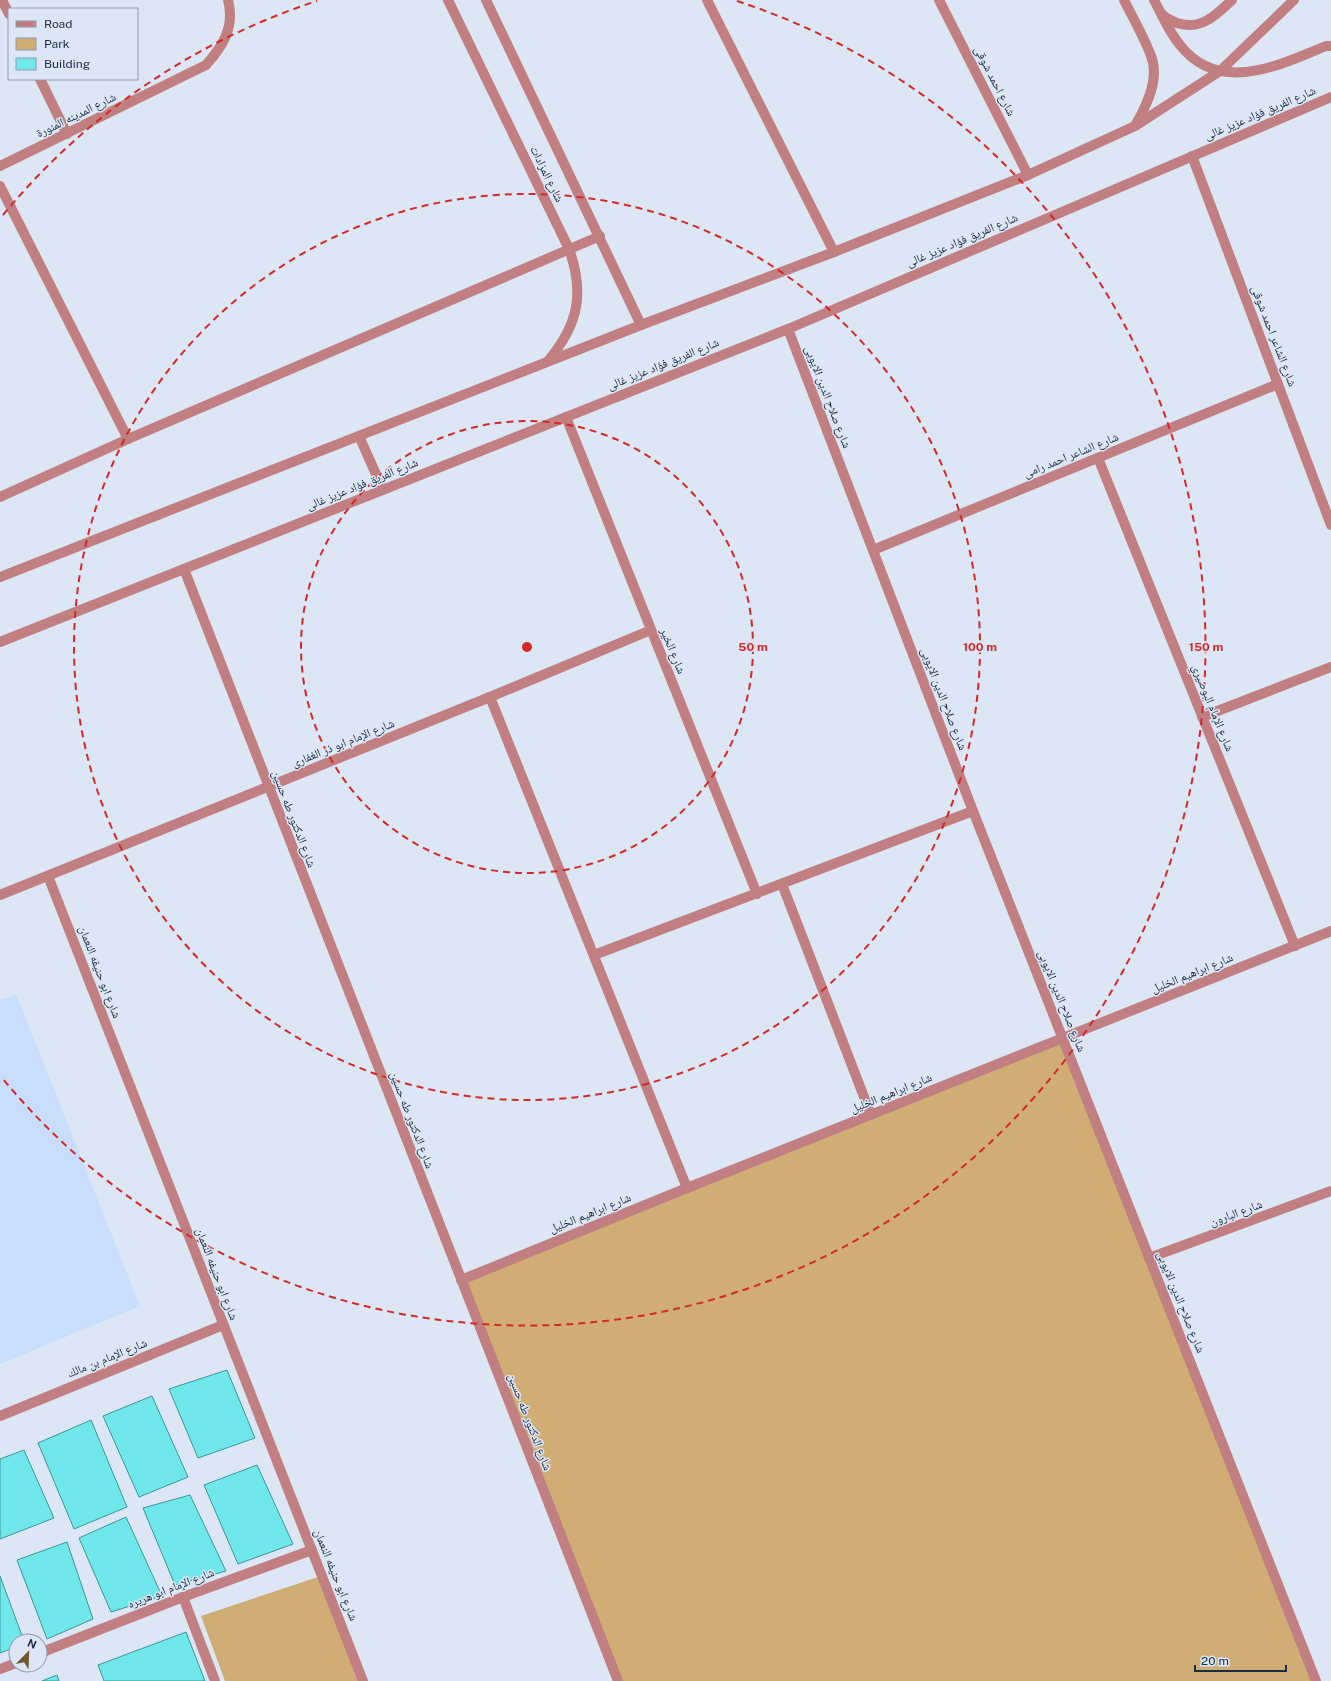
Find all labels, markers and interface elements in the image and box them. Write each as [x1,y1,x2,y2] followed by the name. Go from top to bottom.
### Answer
[8,8,138,80] legend
[44,17,72,31] text: Road
[44,37,70,51] text: Park
[970,44,1019,119] street label: شارع احمد شوقى
[44,57,90,71] text: Building
[1202,83,1318,144] street label: شارع الفريق فؤاد عزيز غالى
[34,90,119,141] street label: شارع المدينه المنورة
[526,144,567,205] street label: شارع المزادات
[904,210,1020,271] street label: شارع الفريق فؤاد عزيز غالى
[1247,284,1300,389] street label: شارع الشاعر احمد شوقى
[605,335,721,394] street label: شارع الفريق فؤاد عزيز غالى
[801,344,854,451] street label: شارع صلاح الدين الايوبى
[1021,430,1121,481] street label: شارع الشاعر احمد رامى
[304,455,420,514] street label: شارع الفريق فؤاد عزيز غالى
[656,625,689,676] street label: شارع الخير
[520,640,534,654] centre of rings
[738,640,768,654] text: 50 m
[963,640,997,654] text: 100 m
[1189,640,1223,654] text: 150 m
[917,646,970,753] street label: شارع صلاح الدين الايوبى
[1186,662,1237,755] street label: شارع الإمام البوصيري
[290,716,397,771] street label: شارع الإمام ابو ذر الغفارى
[268,769,319,870] street label: شارع الدكتور طه حسين
[75,924,124,1021] street label: شارع ابو حنيفه النعمان
[1034,948,1089,1054] street label: شارع صلاح الدين الايوبى
[1149,950,1235,997] street label: شارع ابراهيم الخليل
[386,1070,437,1171] street label: شارع الدكتور طه حسين
[848,1070,934,1117] street label: شارع ابراهيم الخليل
[547,1190,633,1237] street label: شارع ابراهيم الخليل
[1208,1197,1265,1230] street label: شارع البارون
[192,1226,241,1323] street label: شارع ابو حنيفه النعمان
[1153,1249,1208,1355] street label: شارع صلاح الدين الايوبى
[65,1336,150,1381] street label: شارع الإمام بن مالك
[504,1372,555,1473] street label: شارع الدكتور طه حسين
[310,1527,361,1623] street label: شارع ابو حنيفه النعمان
[126,1565,217,1612] street label: شارع الإمام ابو هريره
[8,1633,48,1673] north arrow
[26,1637,38,1651] text: N
[1195,1647,1286,1673] scale bar
[1201,1654,1229,1668] text: 20 m

